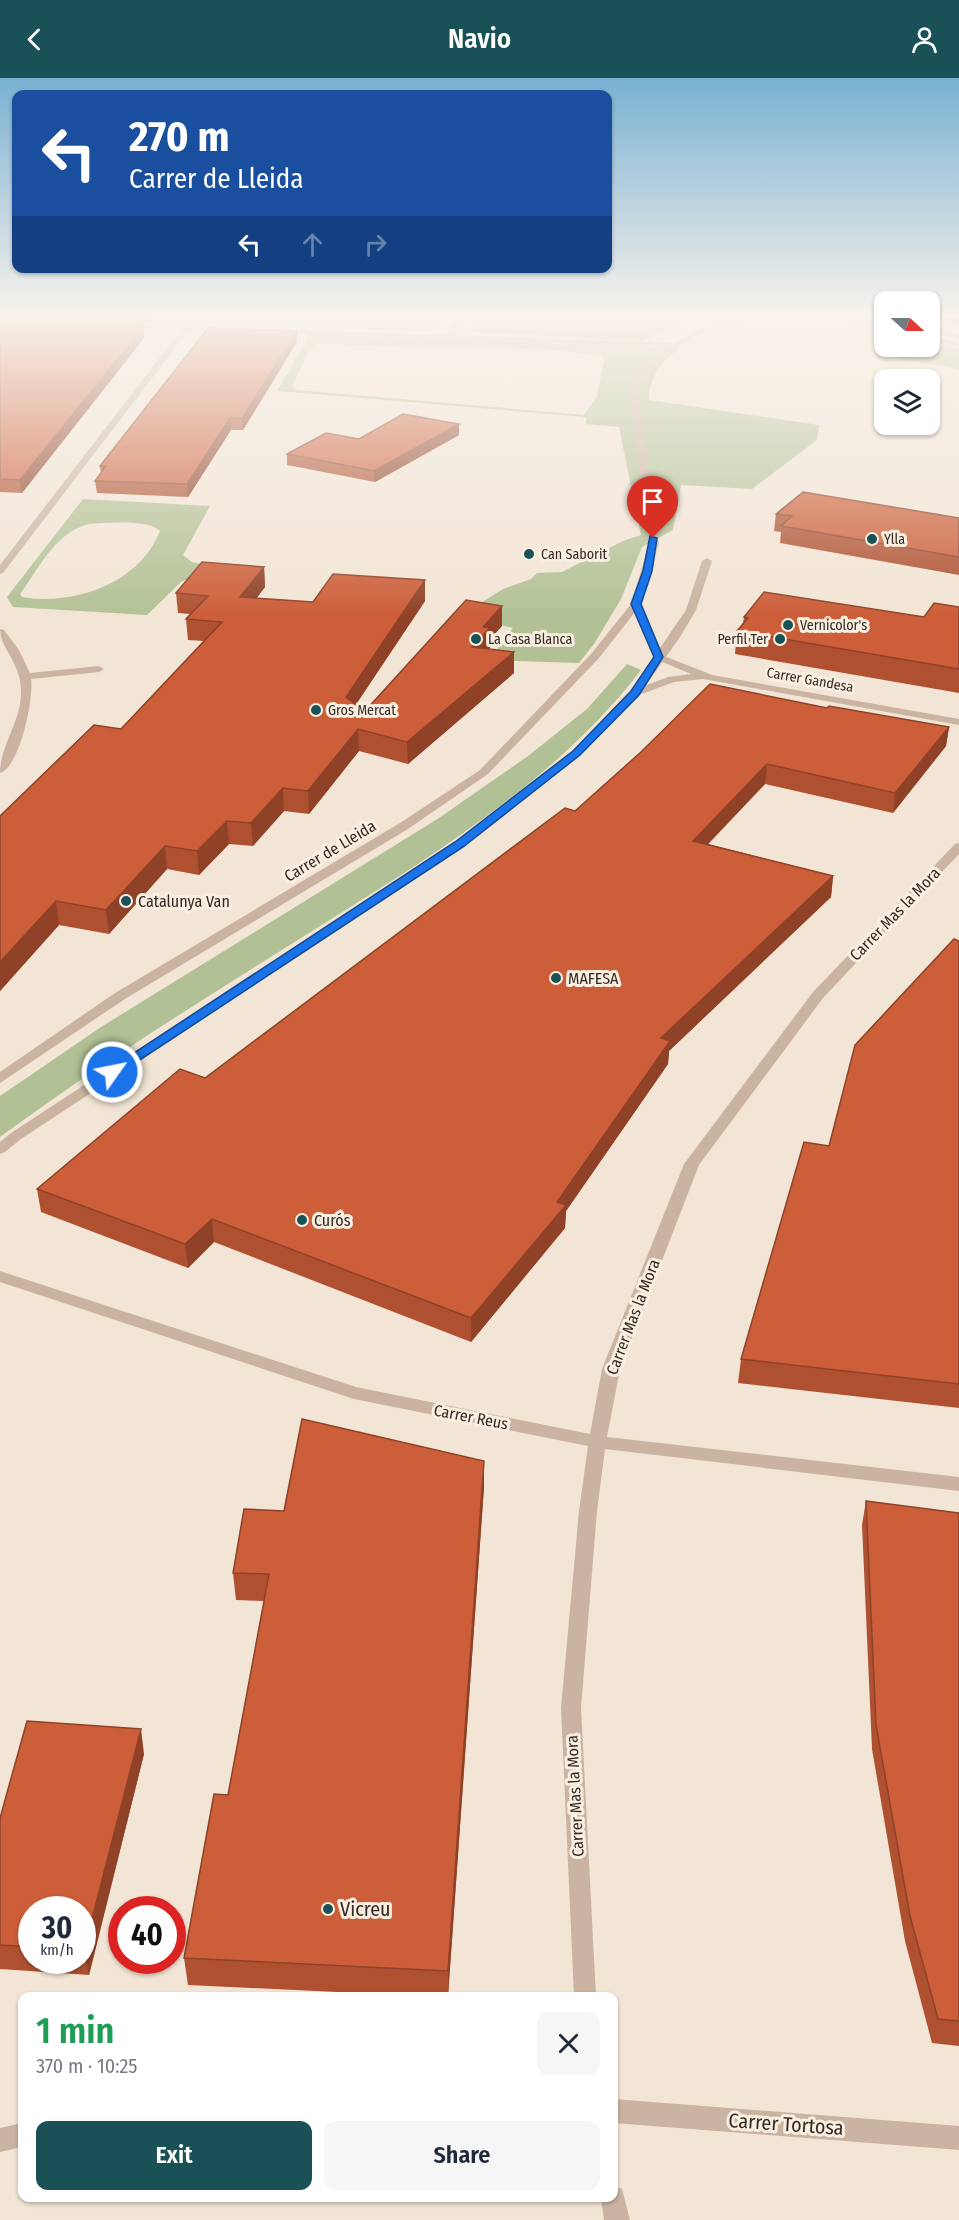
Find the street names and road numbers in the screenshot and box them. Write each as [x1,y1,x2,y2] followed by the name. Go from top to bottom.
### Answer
[765,664,855,696] street label: Carrer Gandesa
[281,816,379,886] street label: Carrer de Lleida
[846,863,944,964] street label: Carrer Mas la Mora
[602,1257,664,1377] street label: Carrer Mas la Mora
[432,1400,510,1434] street label: Carrer Reus
[562,1734,588,1857] street label: Carrer Mas la Mora
[728,2108,844,2140] street label: Carrer Tortosa

